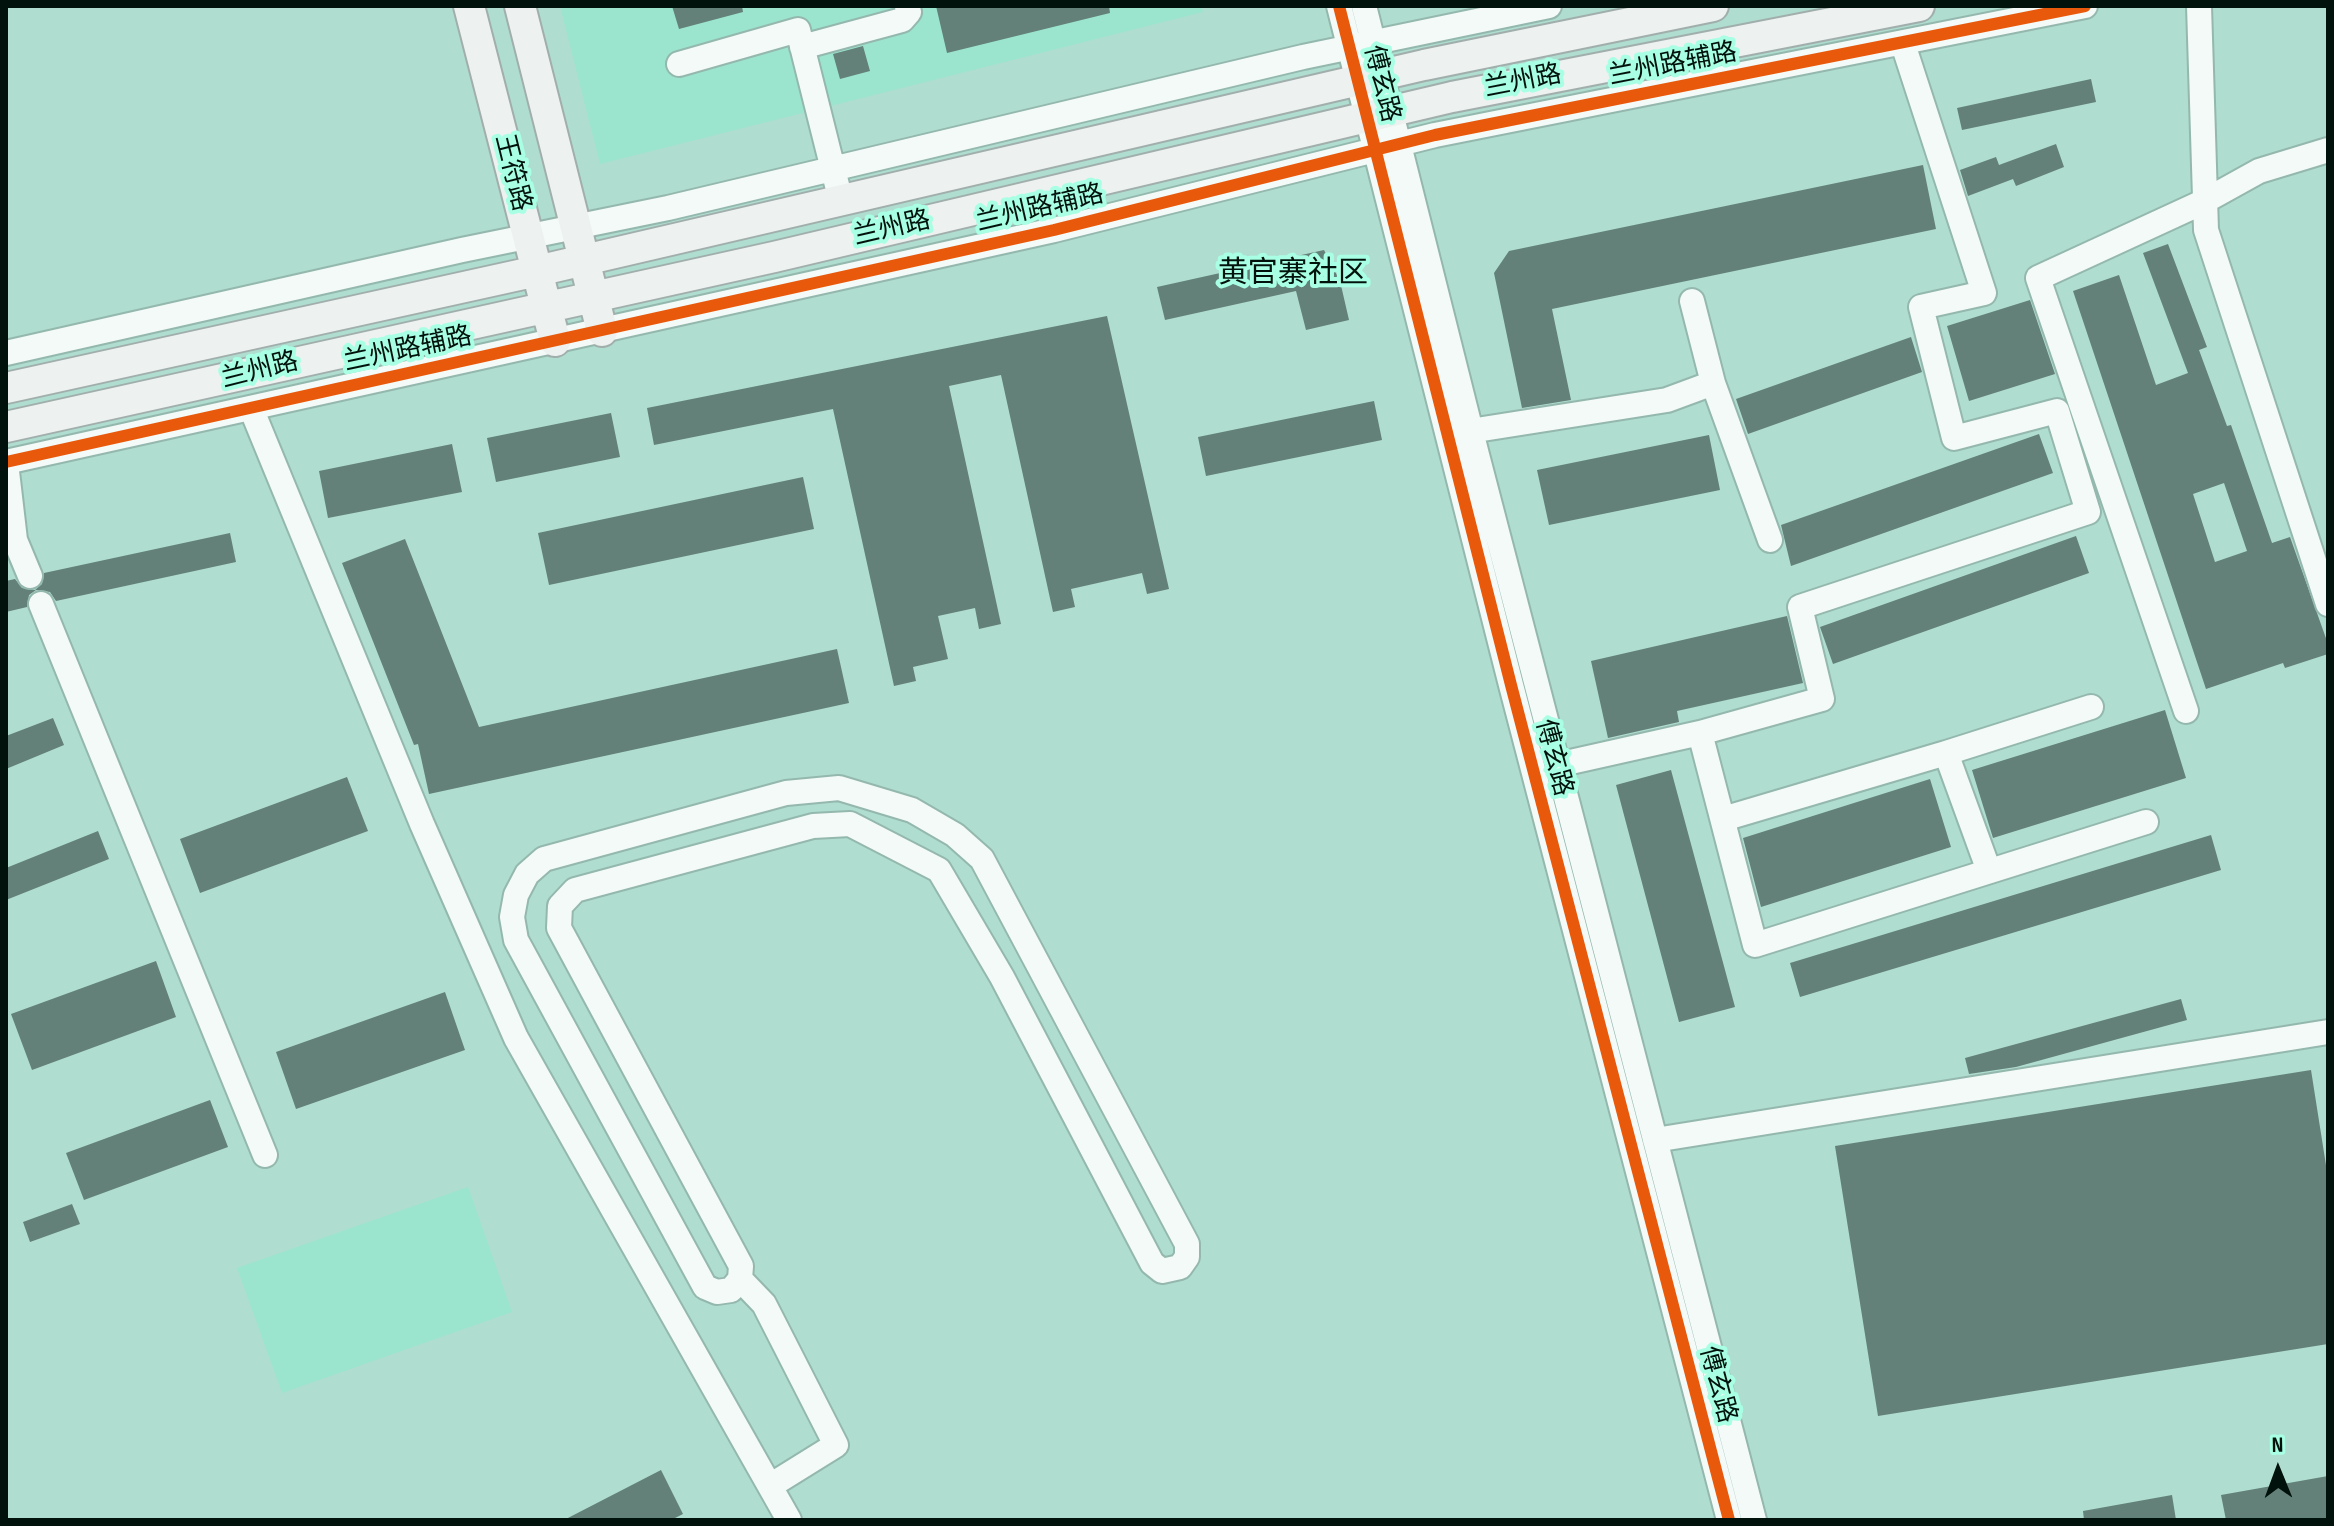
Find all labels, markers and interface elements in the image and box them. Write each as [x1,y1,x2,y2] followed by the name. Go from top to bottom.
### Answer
[1606,37,1740,93] street label: 兰州路辅路
[1356,42,1406,126] street label: 傅玄路
[1482,59,1564,105] street label: 兰州路
[487,131,537,215] street label: 王符路
[973,179,1107,239] street label: 兰州路辅路
[850,205,934,253] street label: 兰州路
[1218,256,1368,292] district label: 黄官寨社区
[341,321,475,379] street label: 兰州路辅路
[218,346,302,396] street label: 兰州路
[1528,716,1578,800] street label: 傅玄路
[1692,1343,1742,1427] street label: 傅玄路
[2238,1430,2318,1510] north arrow
[2271,1432,2284,1459] text: N

